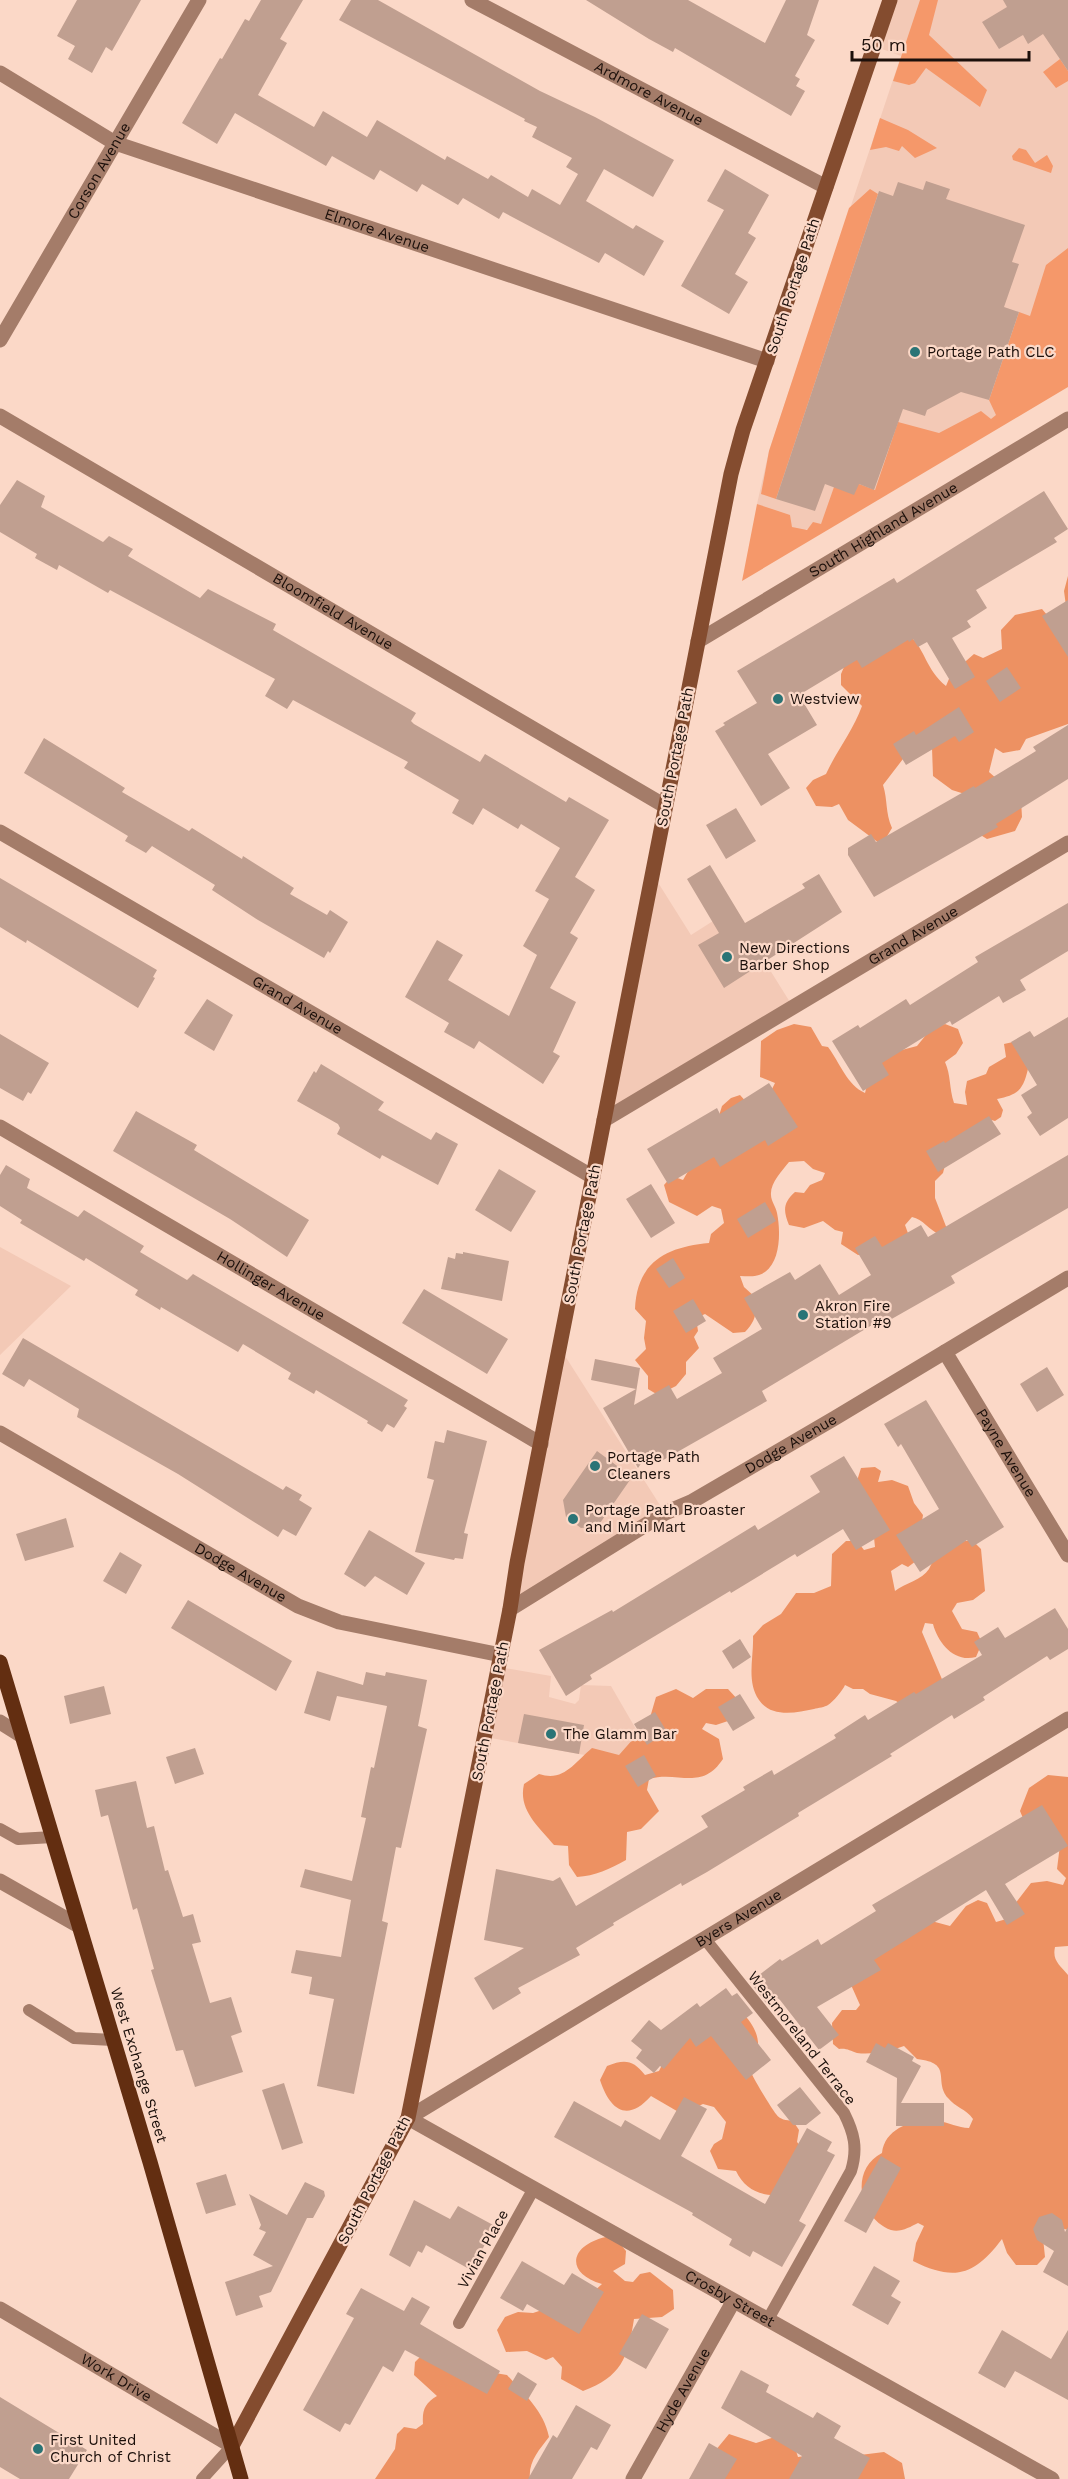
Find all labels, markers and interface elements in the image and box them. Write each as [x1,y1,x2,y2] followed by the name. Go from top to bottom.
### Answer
[852,24,1029,62] scale bar
[861,34,906,55] text: 50 m
[591,57,706,130] street label: Ardmore Avenue
[64,119,134,222] street label: Corson Avenue
[322,205,432,257] street label: Elmore Avenue
[763,216,823,356] street label: South Portage Path
[927,343,1054,361] place label: Portage Path CLC
[908,345,922,359] marker: Portage Path CLC
[806,478,961,581] street label: South Highland Avenue
[269,569,397,654] street label: Bloomfield Avenue
[653,686,697,828] street label: South Portage Path
[790,690,860,708] place label: Westview
[771,692,785,706] marker: Westview
[865,902,961,969] street label: Grand Avenue
[739,939,850,974] place label: New Directions Barber Shop
[720,950,734,964] marker: New Directions Barber Shop
[249,972,346,1038] street label: Grand Avenue
[560,1163,604,1305] street label: South Portage Path
[214,1247,328,1324] street label: Hollinger Avenue
[815,1297,892,1332] place label: Akron Fire Station #9
[796,1308,810,1322] marker: Akron Fire Station #9
[972,1405,1040,1501] street label: Payne Avenue
[741,1410,840,1478] street label: Dodge Avenue
[607,1448,700,1483] place label: Portage Path Cleaners
[588,1459,602,1473] marker: Portage Path Cleaners
[585,1501,745,1536] place label: Portage Path Broaster and Mini Mart
[566,1512,580,1526] marker: Portage Path Broaster and Mini Mart
[191,1539,290,1606] street label: Dodge Avenue
[468,1640,512,1782] street label: South Portage Path
[563,1725,677,1743] place label: The Glamm Bar
[544,1727,558,1741] marker: The Glamm Bar
[692,1885,785,1951] street label: Byers Avenue
[744,1968,860,2108] street label: Westmoreland Terrace
[107,1985,171,2146] street label: West Exchange Street
[334,2113,414,2247] street label: South Portage Path
[454,2206,512,2292] street label: Vivian Place
[682,2266,779,2331] street label: Crosby Street
[652,2345,714,2436] street label: Hyde Avenue
[77,2350,155,2406] street label: Work Drive
[50,2431,171,2466] place label: First United Church of Christ
[31,2442,45,2456] marker: First United Church of Christ

